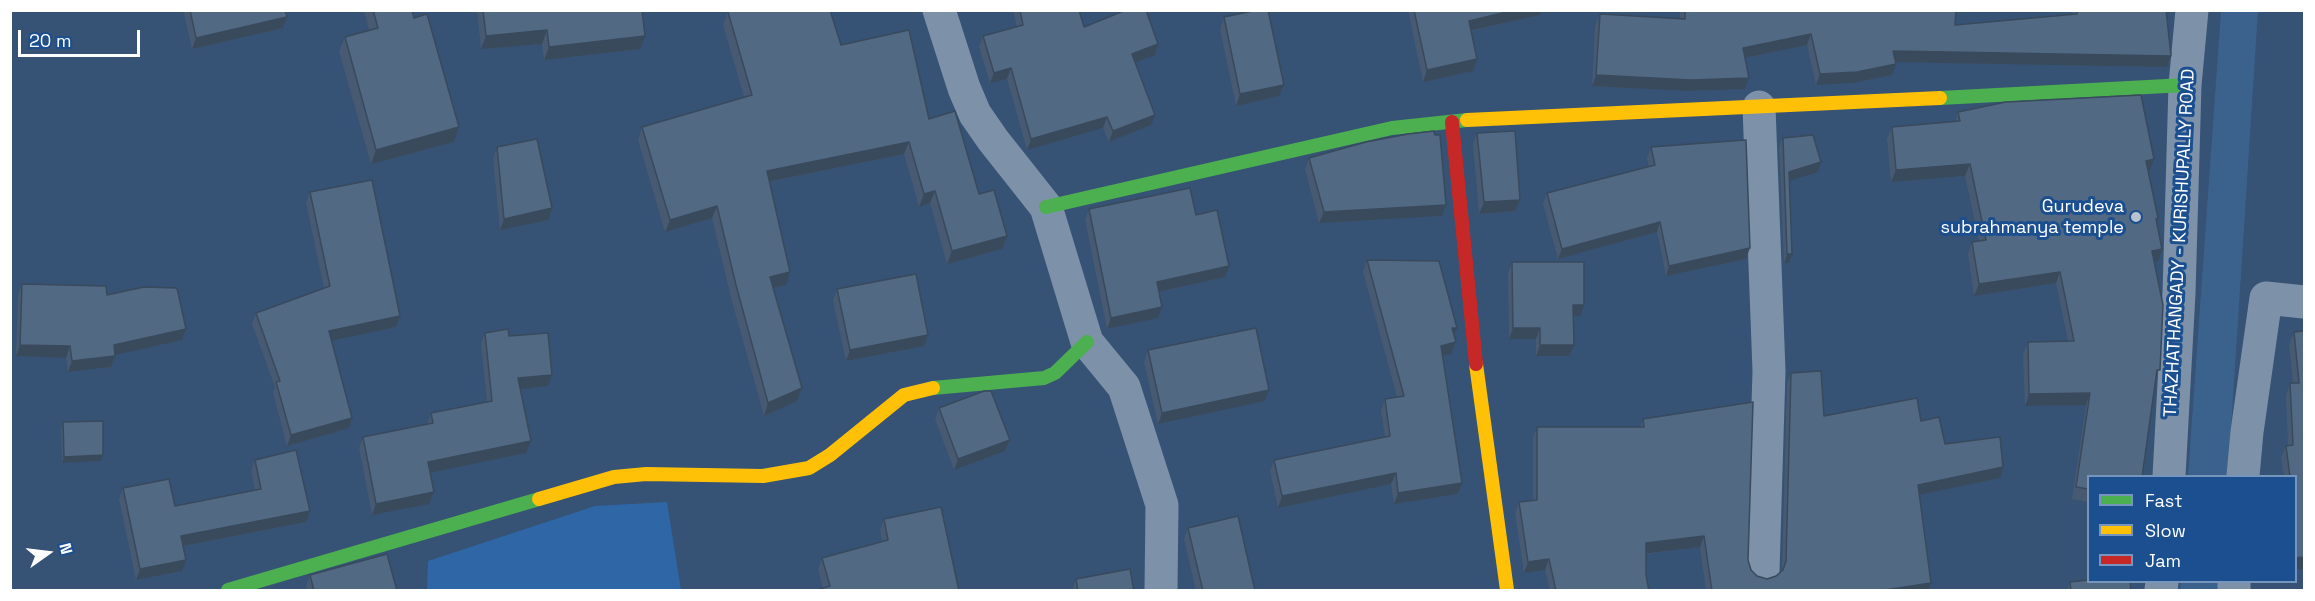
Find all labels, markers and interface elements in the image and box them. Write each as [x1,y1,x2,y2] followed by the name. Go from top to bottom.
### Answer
[21,18,142,56] scale bar
[29,29,72,52] text: 20 m
[2160,68,2200,418] street label: THAZHATHANGADY - KURISHUPALLY ROAD
[1941,196,2124,238] place label: Gurudeva subrahmanya temple
[2129,210,2143,224] marker: Gurudeva subrahmanya temple
[2087,475,2297,583] legend
[2145,489,2182,512] text: Fast
[2145,519,2186,542] text: Slow
[18,523,78,583] north arrow
[54,541,77,556] text: N
[2145,549,2181,572] text: Jam

